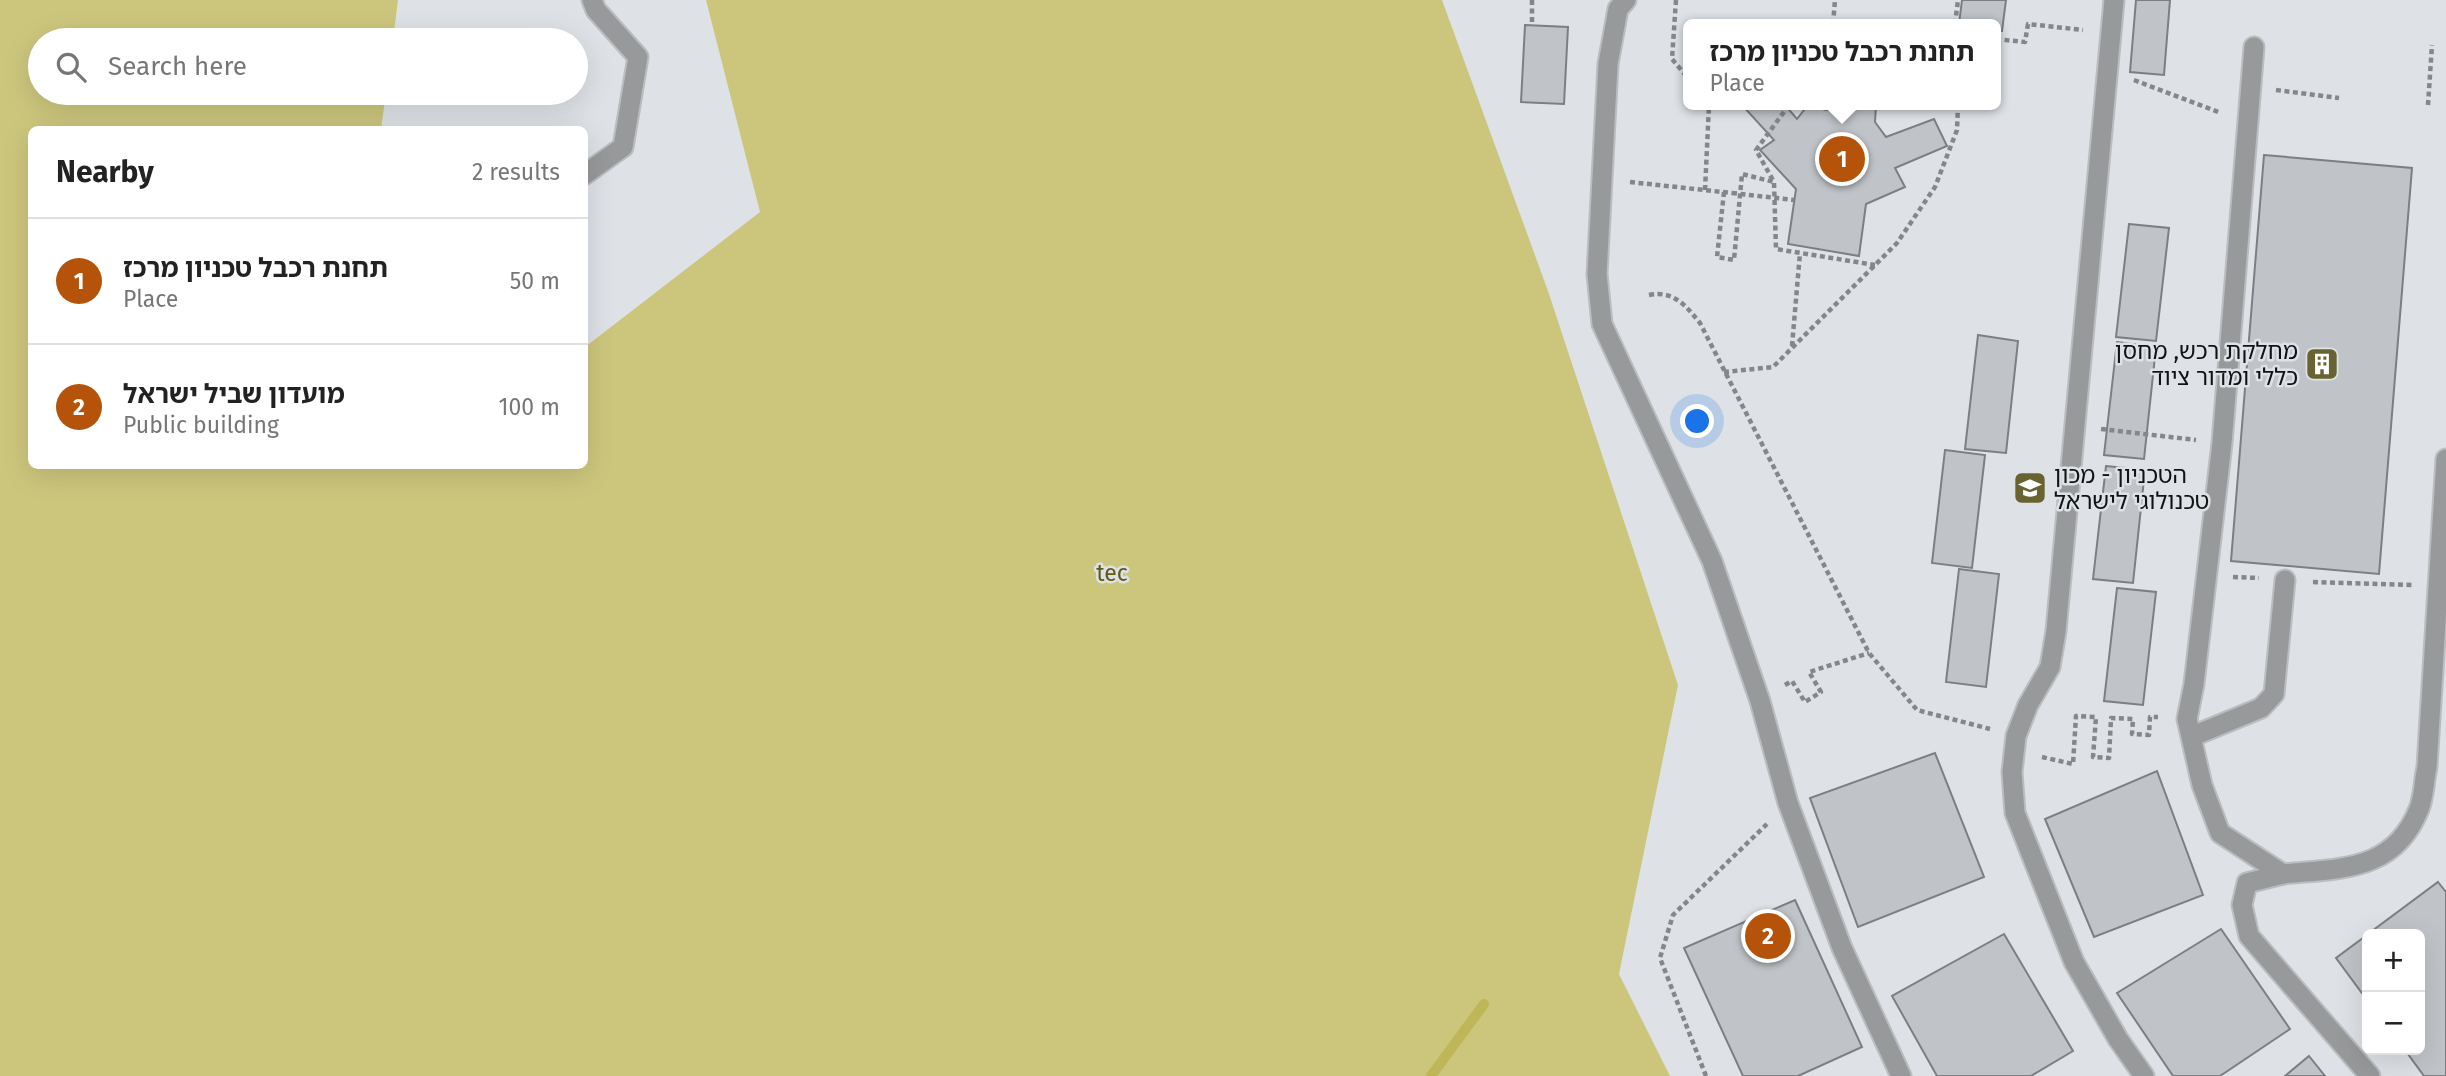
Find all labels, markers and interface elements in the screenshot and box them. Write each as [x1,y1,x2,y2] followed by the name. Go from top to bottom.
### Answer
[1683,19,2001,110] popup
[28,28,588,105] search box
[1710,37,1974,68] text: תחנת רכבל טכניון מרכז
[52,48,90,86] icon: search
[108,51,247,82] text: Search here
[1710,69,1765,97] text: Place
[1819,133,1865,185] pin: 1
[56,154,154,190] text: Nearby
[472,158,560,186] text: 2 results
[123,253,388,284] text: תחנת רכבל טכניון מרכז
[74,267,84,295] text: 1
[510,267,560,295] text: 50 m
[123,285,178,313] text: Place
[2115,337,2298,391] place label: מחלקת רכש, מחסן כללי ומדור ציוד
[2303,345,2341,383] building icon: מחלקת רכש, מחסן כללי ומדור ציוד
[123,379,345,410] text: מועדון שביל ישראל
[73,393,85,421] text: 2
[499,393,560,421] text: 100 m
[1680,404,1714,438] your location
[123,411,279,439] text: Public building
[2054,461,2209,515] place label: הטכניון - מכון טכנולוגי לישראל
[2011,469,2049,507] school or university icon: הטכניון - מכון טכנולוגי לישראל
[1096,559,1128,587] park label: tec
[1745,910,1791,962] pin: 2
[2362,929,2425,1055] map controls
[2362,929,2425,992] button: +
[2362,992,2425,1055] button: −

